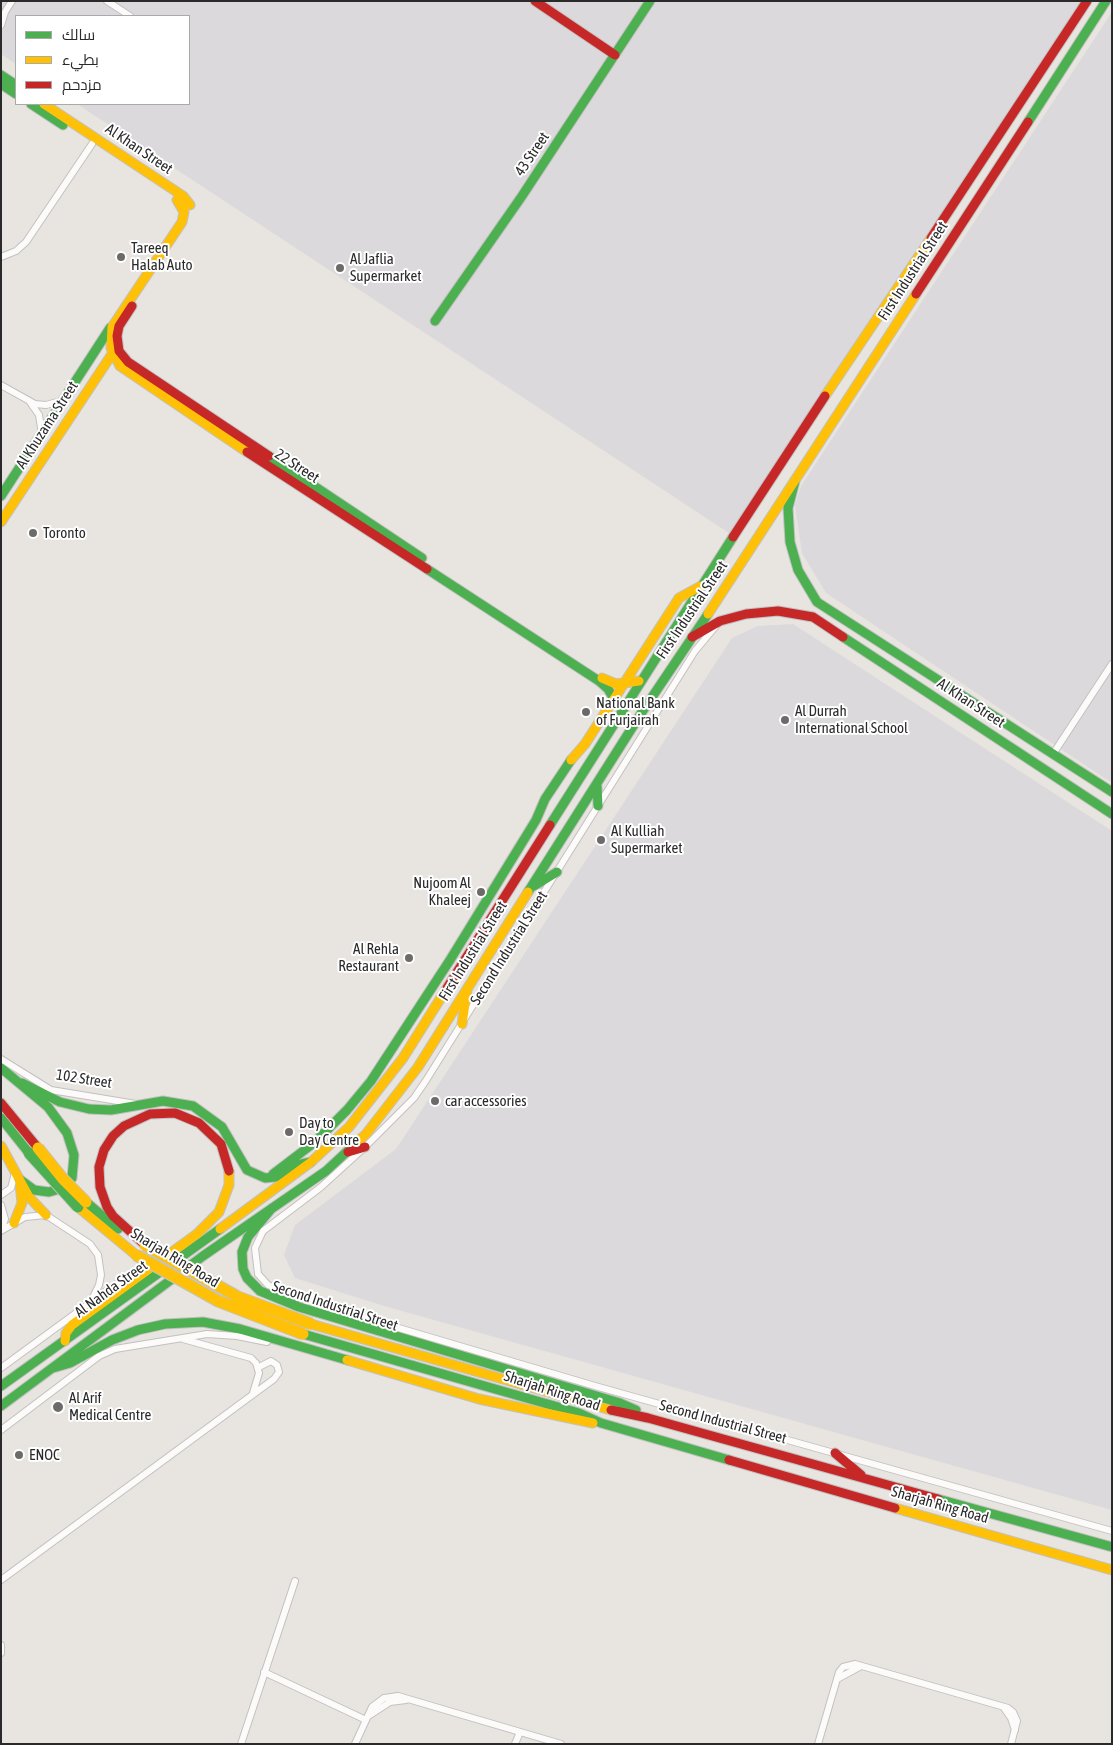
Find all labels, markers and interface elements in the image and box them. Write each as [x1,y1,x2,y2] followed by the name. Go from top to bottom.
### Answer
[15,15,190,105] legend
[62,26,95,43] text: سالك
[62,51,99,68] text: بطيء
[62,76,102,93] text: مزدحم
[102,120,176,178] street label: Al Khan Street
[511,129,553,179] street label: 43 Street
[874,218,952,324] street label: First Industrial Street
[131,239,193,274] place label: Tareeq Halab Auto
[350,250,422,285] place label: Al Jaflia Supermarket
[115,251,127,263] marker: Tareeq Halab Auto
[334,262,346,274] marker: Al Jaflia Supermarket
[12,378,82,472] street label: Al Khuzama Street
[272,445,322,487] street label: 22 Street
[43,524,86,542] place label: Toronto
[27,527,39,539] marker: Toronto
[653,558,731,662] street label: First Industrial Street
[934,674,1008,732] street label: Al Khan Street
[596,694,675,729] place label: National Bank of Furjairah
[795,702,908,737] place label: Al Durrah International School
[580,706,592,718] marker: National Bank of Furjairah
[779,714,791,726] marker: Al Durrah International School
[611,822,683,857] place label: Al Kulliah Supermarket
[595,834,607,846] marker: Al Kulliah Supermarket
[413,874,471,909] place label: Nujoom Al Khaleej
[475,886,487,898] marker: Nujoom Al Khaleej
[467,888,551,1008] street label: Second Industrial Street
[435,898,511,1004] street label: First Industrial Street
[338,940,399,975] place label: Al Rehla Restaurant
[403,952,415,964] marker: Al Rehla Restaurant
[55,1066,113,1092] street label: 102 Street
[445,1092,527,1110] place label: car accessories
[429,1095,441,1107] marker: car accessories
[299,1114,359,1149] place label: Day to Day Centre
[283,1126,295,1138] marker: Day to Day Centre
[127,1225,223,1291] street label: Sharjah Ring Road
[71,1257,151,1321] street label: Al Nahda Street
[270,1277,400,1335] street label: Second Industrial Street
[502,1367,602,1415] street label: Sharjah Ring Road
[69,1389,151,1424] place label: Al Arif Medical Centre
[657,1396,789,1448] street label: Second Industrial Street
[51,1400,65,1414] marker: Al Arif Medical Centre
[29,1446,60,1464] place label: ENOC
[13,1449,25,1461] marker: ENOC
[889,1483,991,1527] street label: Sharjah Ring Road

